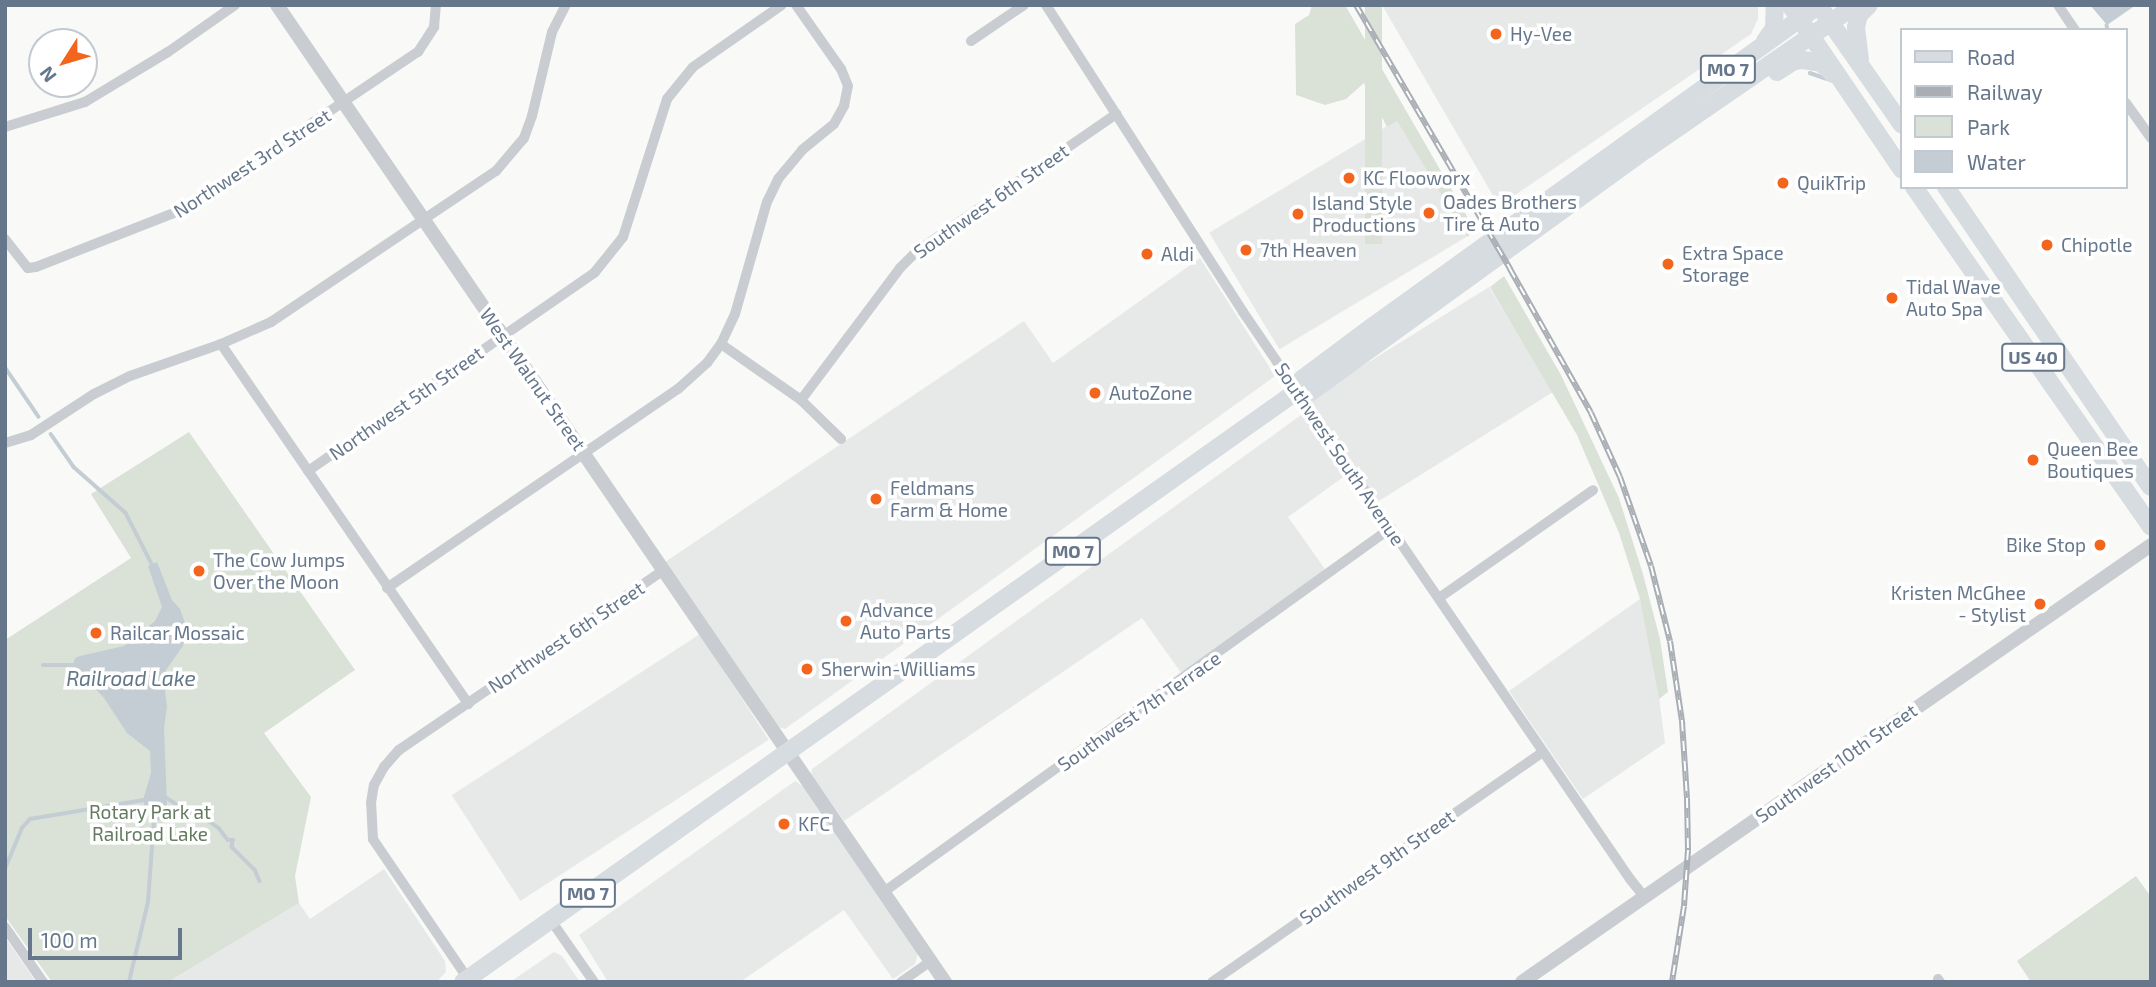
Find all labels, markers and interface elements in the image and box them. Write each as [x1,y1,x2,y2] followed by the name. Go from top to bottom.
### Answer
[1510,23,1572,45] place label: Hy-Vee
[1488,26,1504,42] marker: Hy-Vee
[28,28,98,98] north arrow
[1900,28,2128,189] legend
[1967,44,2015,69] text: Road
[1698,55,1758,84] road number: MO 7
[34,62,61,87] text: N
[1967,79,2043,104] text: Railway
[169,104,335,222] street label: Northwest 3rd Street
[1967,114,2010,139] text: Park
[909,139,1073,263] street label: Southwest 6th Street
[1967,149,2026,174] text: Water
[1363,167,1470,189] place label: KC Flooworx
[1341,170,1357,186] marker: KC Flooworx
[1797,172,1866,194] place label: QuikTrip
[1775,175,1791,191] marker: QuikTrip
[1443,191,1577,235] place label: Oades Brothers Tire & Auto
[1312,192,1416,236] place label: Island Style Productions
[1421,205,1437,221] marker: Oades Brothers Tire & Auto
[1290,206,1306,222] marker: Island Style Productions
[2061,234,2132,256] place label: Chipotle
[2039,237,2055,253] marker: Chipotle
[1260,239,1357,261] place label: 7th Heaven
[1238,242,1254,258] marker: 7th Heaven
[1682,242,1784,286] place label: Extra Space Storage
[1161,243,1194,265] place label: Aldi
[1139,246,1155,262] marker: Aldi
[1660,256,1676,272] marker: Extra Space Storage
[1906,276,2001,320] place label: Tidal Wave Auto Spa
[1884,290,1900,306] marker: Tidal Wave Auto Spa
[475,303,591,455] street label: West Walnut Street
[325,341,487,465] street label: Northwest 5th Street
[2000,342,2066,372] road number: US 40
[1270,358,1410,550] street label: Southwest South Avenue
[1109,382,1192,404] place label: AutoZone
[1087,385,1103,401] marker: AutoZone
[2047,438,2138,482] place label: Queen Bee Boutiques
[2025,452,2041,468] marker: Queen Bee Boutiques
[890,477,1008,521] place label: Feldmans Farm & Home
[868,491,884,507] marker: Feldmans Farm & Home
[2006,534,2086,556] place label: Bike Stop
[1043,536,1103,566] road number: MO 7
[2092,537,2108,553] marker: Bike Stop
[213,549,346,593] place label: The Cow Jumps Over the Moon
[191,563,207,579] marker: The Cow Jumps Over the Moon
[484,576,648,698] street label: Northwest 6th Street
[1891,582,2026,626] place label: Kristen McGhee - Stylist
[2032,596,2048,612] marker: Kristen McGhee - Stylist
[860,599,951,643] place label: Advance Auto Parts
[838,613,854,629] marker: Advance Auto Parts
[110,622,245,644] place label: Railcar Mossaic
[88,625,104,641] marker: Railcar Mossaic
[1053,646,1225,776] street label: Southwest 7th Terrace
[821,658,976,680] place label: Sherwin-Williams
[799,661,815,677] marker: Sherwin-Williams
[66,665,196,691] water label: Railroad Lake
[1751,699,1921,827] street label: Southwest 10th Street
[89,801,211,845] park label: Rotary Park at Railroad Lake
[1295,805,1459,929] street label: Southwest 9th Street
[798,813,830,835] place label: KFC
[776,816,792,832] marker: KFC
[558,878,618,908] road number: MO 7
[32,914,186,958] scale bar
[41,927,98,952] text: 100 m

